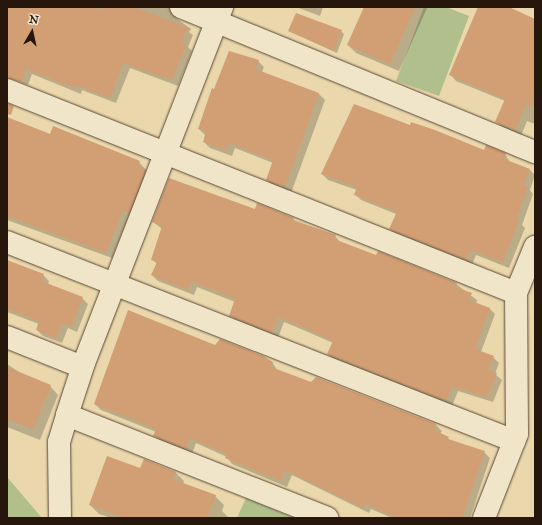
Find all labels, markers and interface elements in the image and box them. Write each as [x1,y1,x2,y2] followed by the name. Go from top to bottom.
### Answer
[12,12,52,52] north arrow
[28,13,40,27] text: N

